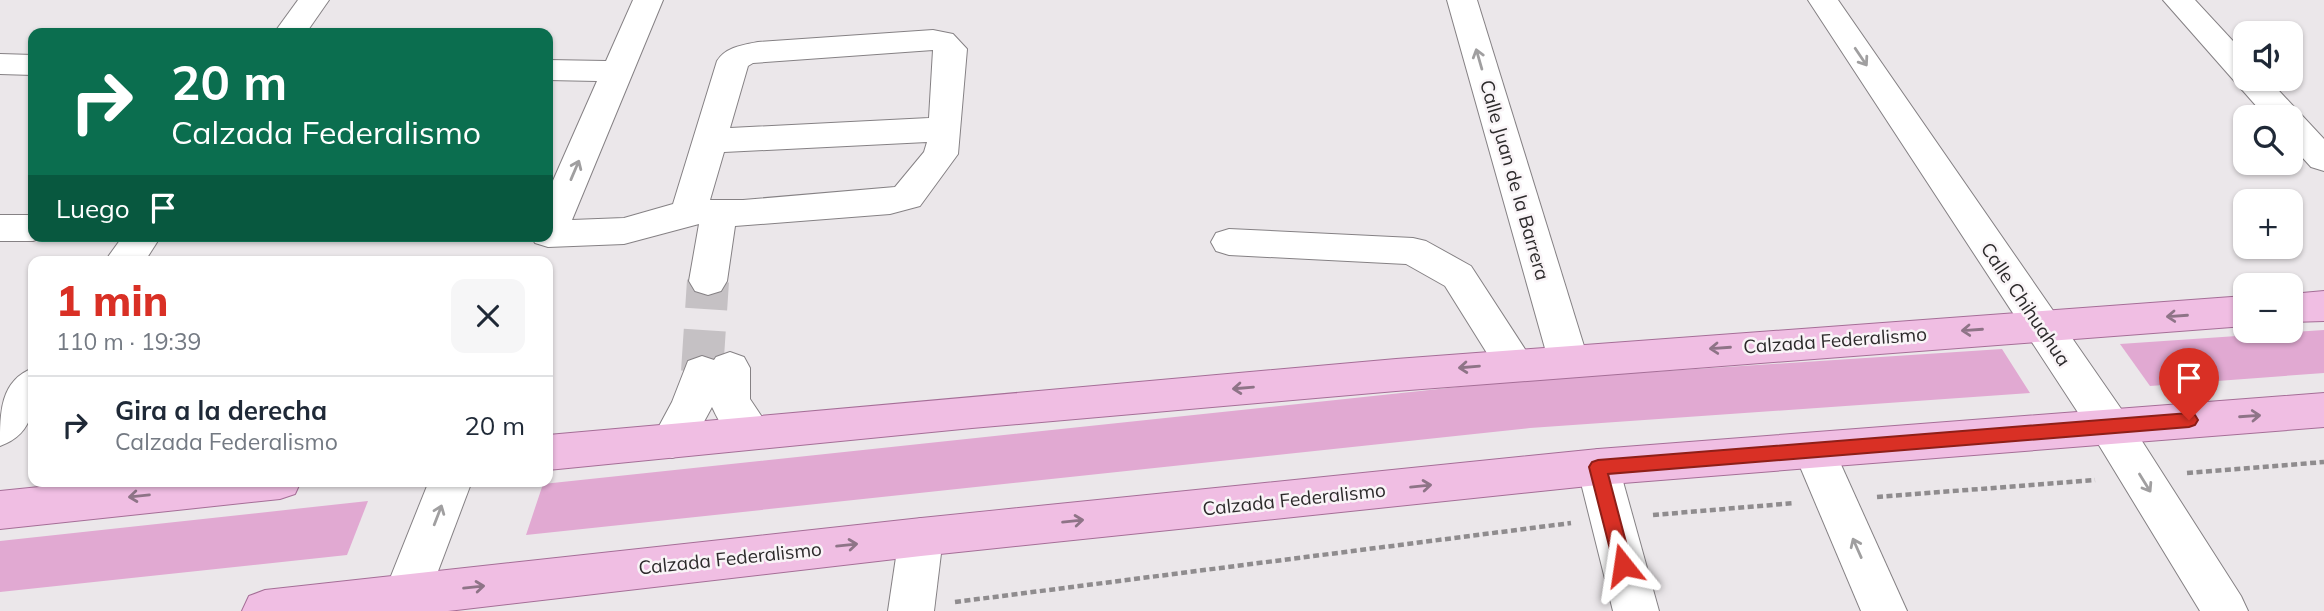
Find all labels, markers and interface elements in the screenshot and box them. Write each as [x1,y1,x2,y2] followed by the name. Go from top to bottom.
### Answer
[2233,21,2303,343] map controls
[2233,21,2303,91] button: sound
[1854,47,1868,66] one-way arrow
[1472,48,1485,70] one-way arrow
[171,51,287,112] text: 20 m
[56,56,147,147] icon: right
[1475,77,1555,283] street label: Calle Juan de la Barrera
[2233,105,2303,175] button: search
[171,112,481,152] text: Calzada Federalismo
[569,160,582,181] one-way arrow
[144,189,182,227] icon: arrive
[2233,189,2303,259] button: +
[56,192,130,225] text: Luego
[1976,238,2076,370] street label: Calle Chihuahua
[2233,273,2303,343] button: −
[56,274,169,327] text: 1 min
[451,279,525,353] button: close
[2166,310,2189,323] one-way arrow
[1742,322,1928,358] street label: Calzada Federalismo
[1961,324,1984,337] one-way arrow
[56,327,201,356] text: 110 m · 19:39
[1710,342,1732,355] one-way arrow
[2159,348,2219,420] pin
[2170,359,2208,397] icon: arrive
[1458,361,1481,374] one-way arrow
[1232,382,1254,395] one-way arrow
[115,394,327,427] text: Gira a la derecha
[56,406,94,444] icon: right
[464,409,525,442] text: 20 m
[2238,409,2261,422] one-way arrow
[115,427,338,456] text: Calzada Federalismo
[2139,473,2153,493] one-way arrow
[1201,477,1387,521] street label: Calzada Federalismo
[1409,479,1432,492] one-way arrow
[128,490,150,503] one-way arrow
[432,505,445,526] one-way arrow
[1061,515,1084,528] one-way arrow
[1586,528,1660,602] position arrow
[637,536,823,580] street label: Calzada Federalismo
[1850,538,1863,560] one-way arrow
[835,539,857,552] one-way arrow
[463,580,485,593] one-way arrow

